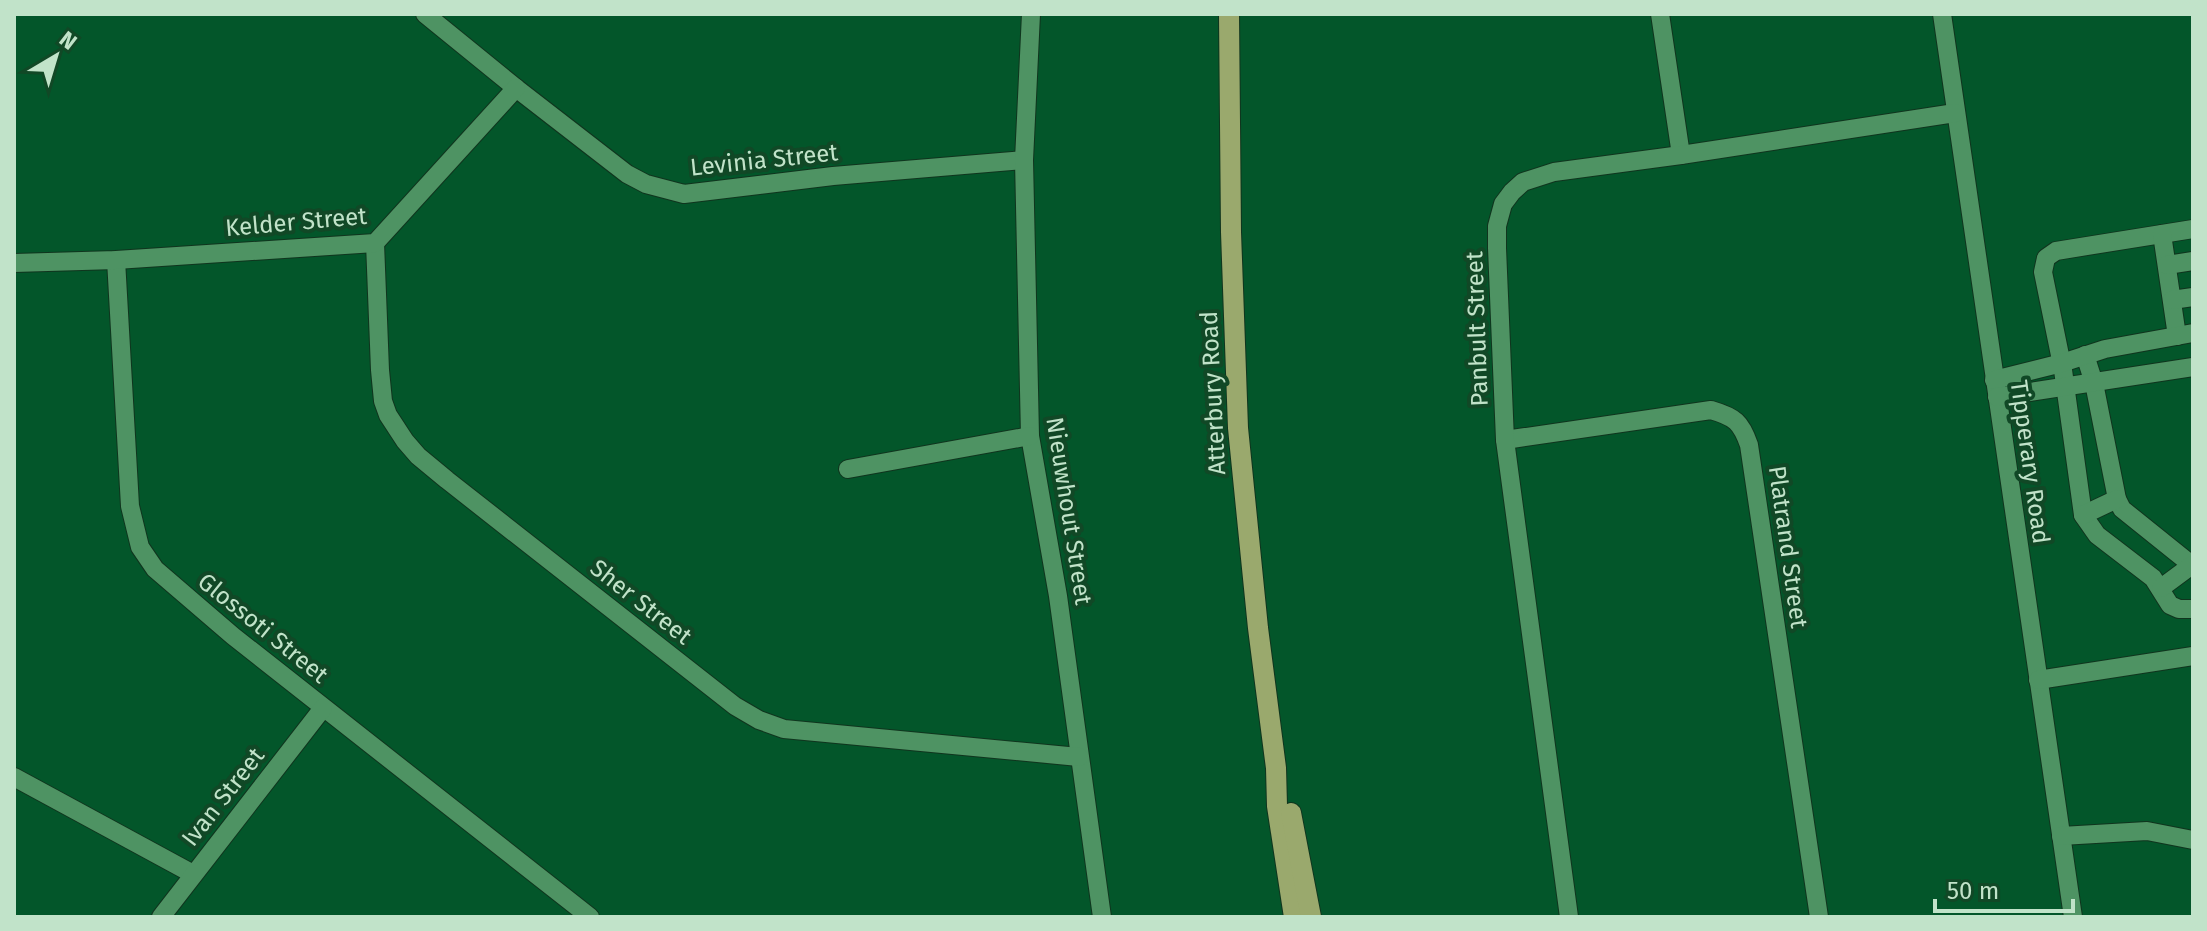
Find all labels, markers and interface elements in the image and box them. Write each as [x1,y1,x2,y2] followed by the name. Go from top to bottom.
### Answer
[16,16,96,96] north arrow
[54,26,82,56] text: N
[689,138,840,182] street label: Levinia Street
[224,202,368,242] street label: Kelder Street
[1460,251,1494,407] street label: Panbult Street
[1195,310,1231,476] street label: Atterbury Road
[2005,378,2055,546] street label: Tipperary Road
[1040,415,1098,607] street label: Nieuwhout Street
[1763,464,1813,630] street label: Platrand Street
[585,554,698,650] street label: Sher Street
[192,567,334,689] street label: Glossoti Street
[176,742,270,852] street label: Ivan Street
[1935,863,2073,913] scale bar
[1947,877,1999,905] text: 50 m

